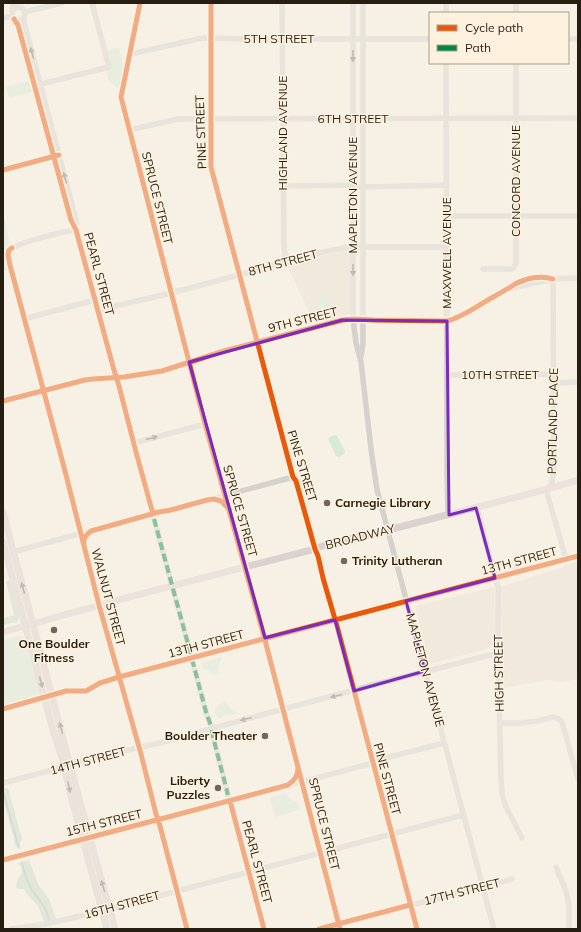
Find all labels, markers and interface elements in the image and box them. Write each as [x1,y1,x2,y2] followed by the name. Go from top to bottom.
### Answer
[429,12,569,64] legend
[465,20,523,35] text: Cycle path
[244,31,315,46] street label: 5TH STREET
[465,40,491,55] text: Path
[29,47,35,59] one-way arrow
[350,50,356,63] one-way arrow
[275,76,290,190] street label: HIGHLAND AVENUE
[192,94,209,169] street label: PINE STREET
[318,111,389,126] street label: 6TH STREET
[508,125,523,237] street label: CONCORD AVENUE
[345,137,360,253] street label: MAPLETON AVENUE
[139,150,176,246] street label: SPRUCE STREET
[62,172,68,185] one-way arrow
[439,197,454,309] street label: MAXWELL AVENUE
[81,231,118,318] street label: PEARL STREET
[247,246,320,279] street label: 8TH STREET
[350,264,356,277] one-way arrow
[267,303,340,335] street label: 9TH STREET
[461,367,540,382] street label: 10TH STREET
[544,368,561,474] street label: PORTLAND PLACE
[284,428,321,504] street label: PINE STREET
[146,435,158,441] one-way arrow
[220,463,261,559] street label: SPRUCE STREET
[335,495,431,510] place label: Carnegie Library
[322,498,332,508] marker: Carnegie Library
[324,520,397,552] street label: BROADWAY
[479,543,559,578] street label: 13TH STREET
[88,547,129,648] street label: WALNUT STREET
[352,553,443,568] place label: Trinity Lutheran
[339,556,349,566] marker: Trinity Lutheran
[20,582,26,594] one-way arrow
[403,612,448,728] street label: MAPLETON AVENUE
[49,625,59,635] marker: One Boulder Fitness
[166,626,246,661] street label: 13TH STREET
[490,633,507,712] street label: HIGH STREET
[19,636,90,665] place label: One Boulder Fitness
[38,676,44,688] one-way arrow
[329,693,342,699] one-way arrow
[239,717,252,723] one-way arrow
[58,721,64,733] one-way arrow
[165,728,257,743] place label: Boulder Theater
[260,731,270,741] marker: Boulder Theater
[371,741,405,817] street label: PINE STREET
[48,743,128,778] street label: 14TH STREET
[167,773,210,802] place label: Liberty Puzzles
[306,776,343,872] street label: SPRUCE STREET
[67,781,73,793] one-way arrow
[213,783,223,793] marker: Liberty Puzzles
[64,806,144,839] street label: 15TH STREET
[239,819,276,906] street label: PEARL STREET
[422,875,502,908] street label: 17TH STREET
[100,879,106,892] one-way arrow
[82,887,162,922] street label: 16TH STREET

